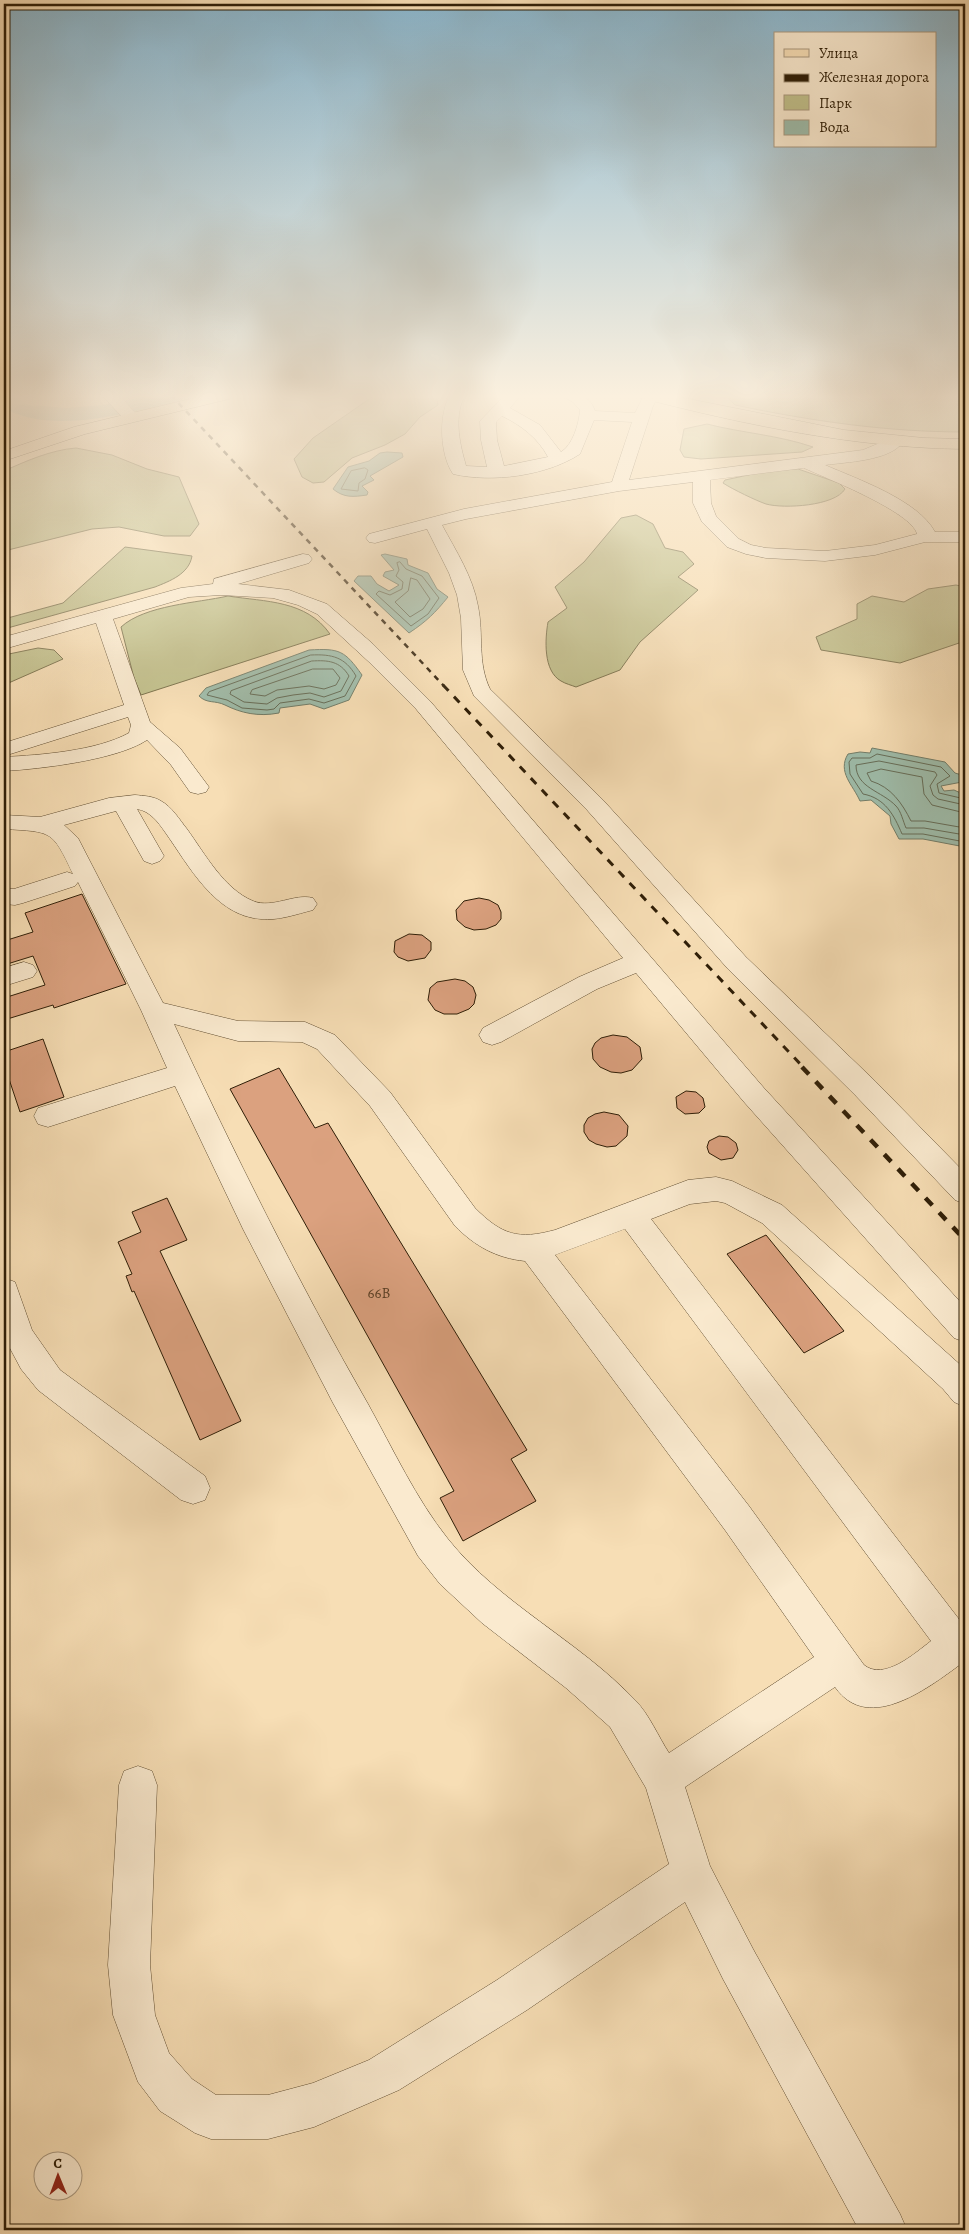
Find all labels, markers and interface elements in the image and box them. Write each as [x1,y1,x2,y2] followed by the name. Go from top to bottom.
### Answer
[774,32,936,148] legend
[819,43,858,63] text: Улица
[819,67,929,87] text: Железная дорога
[819,93,852,113] text: Парк
[819,117,850,137] text: Вода
[368,1283,390,1303] house number: 66В
[32,2152,82,2202] north arrow
[53,2154,63,2173] text: С

